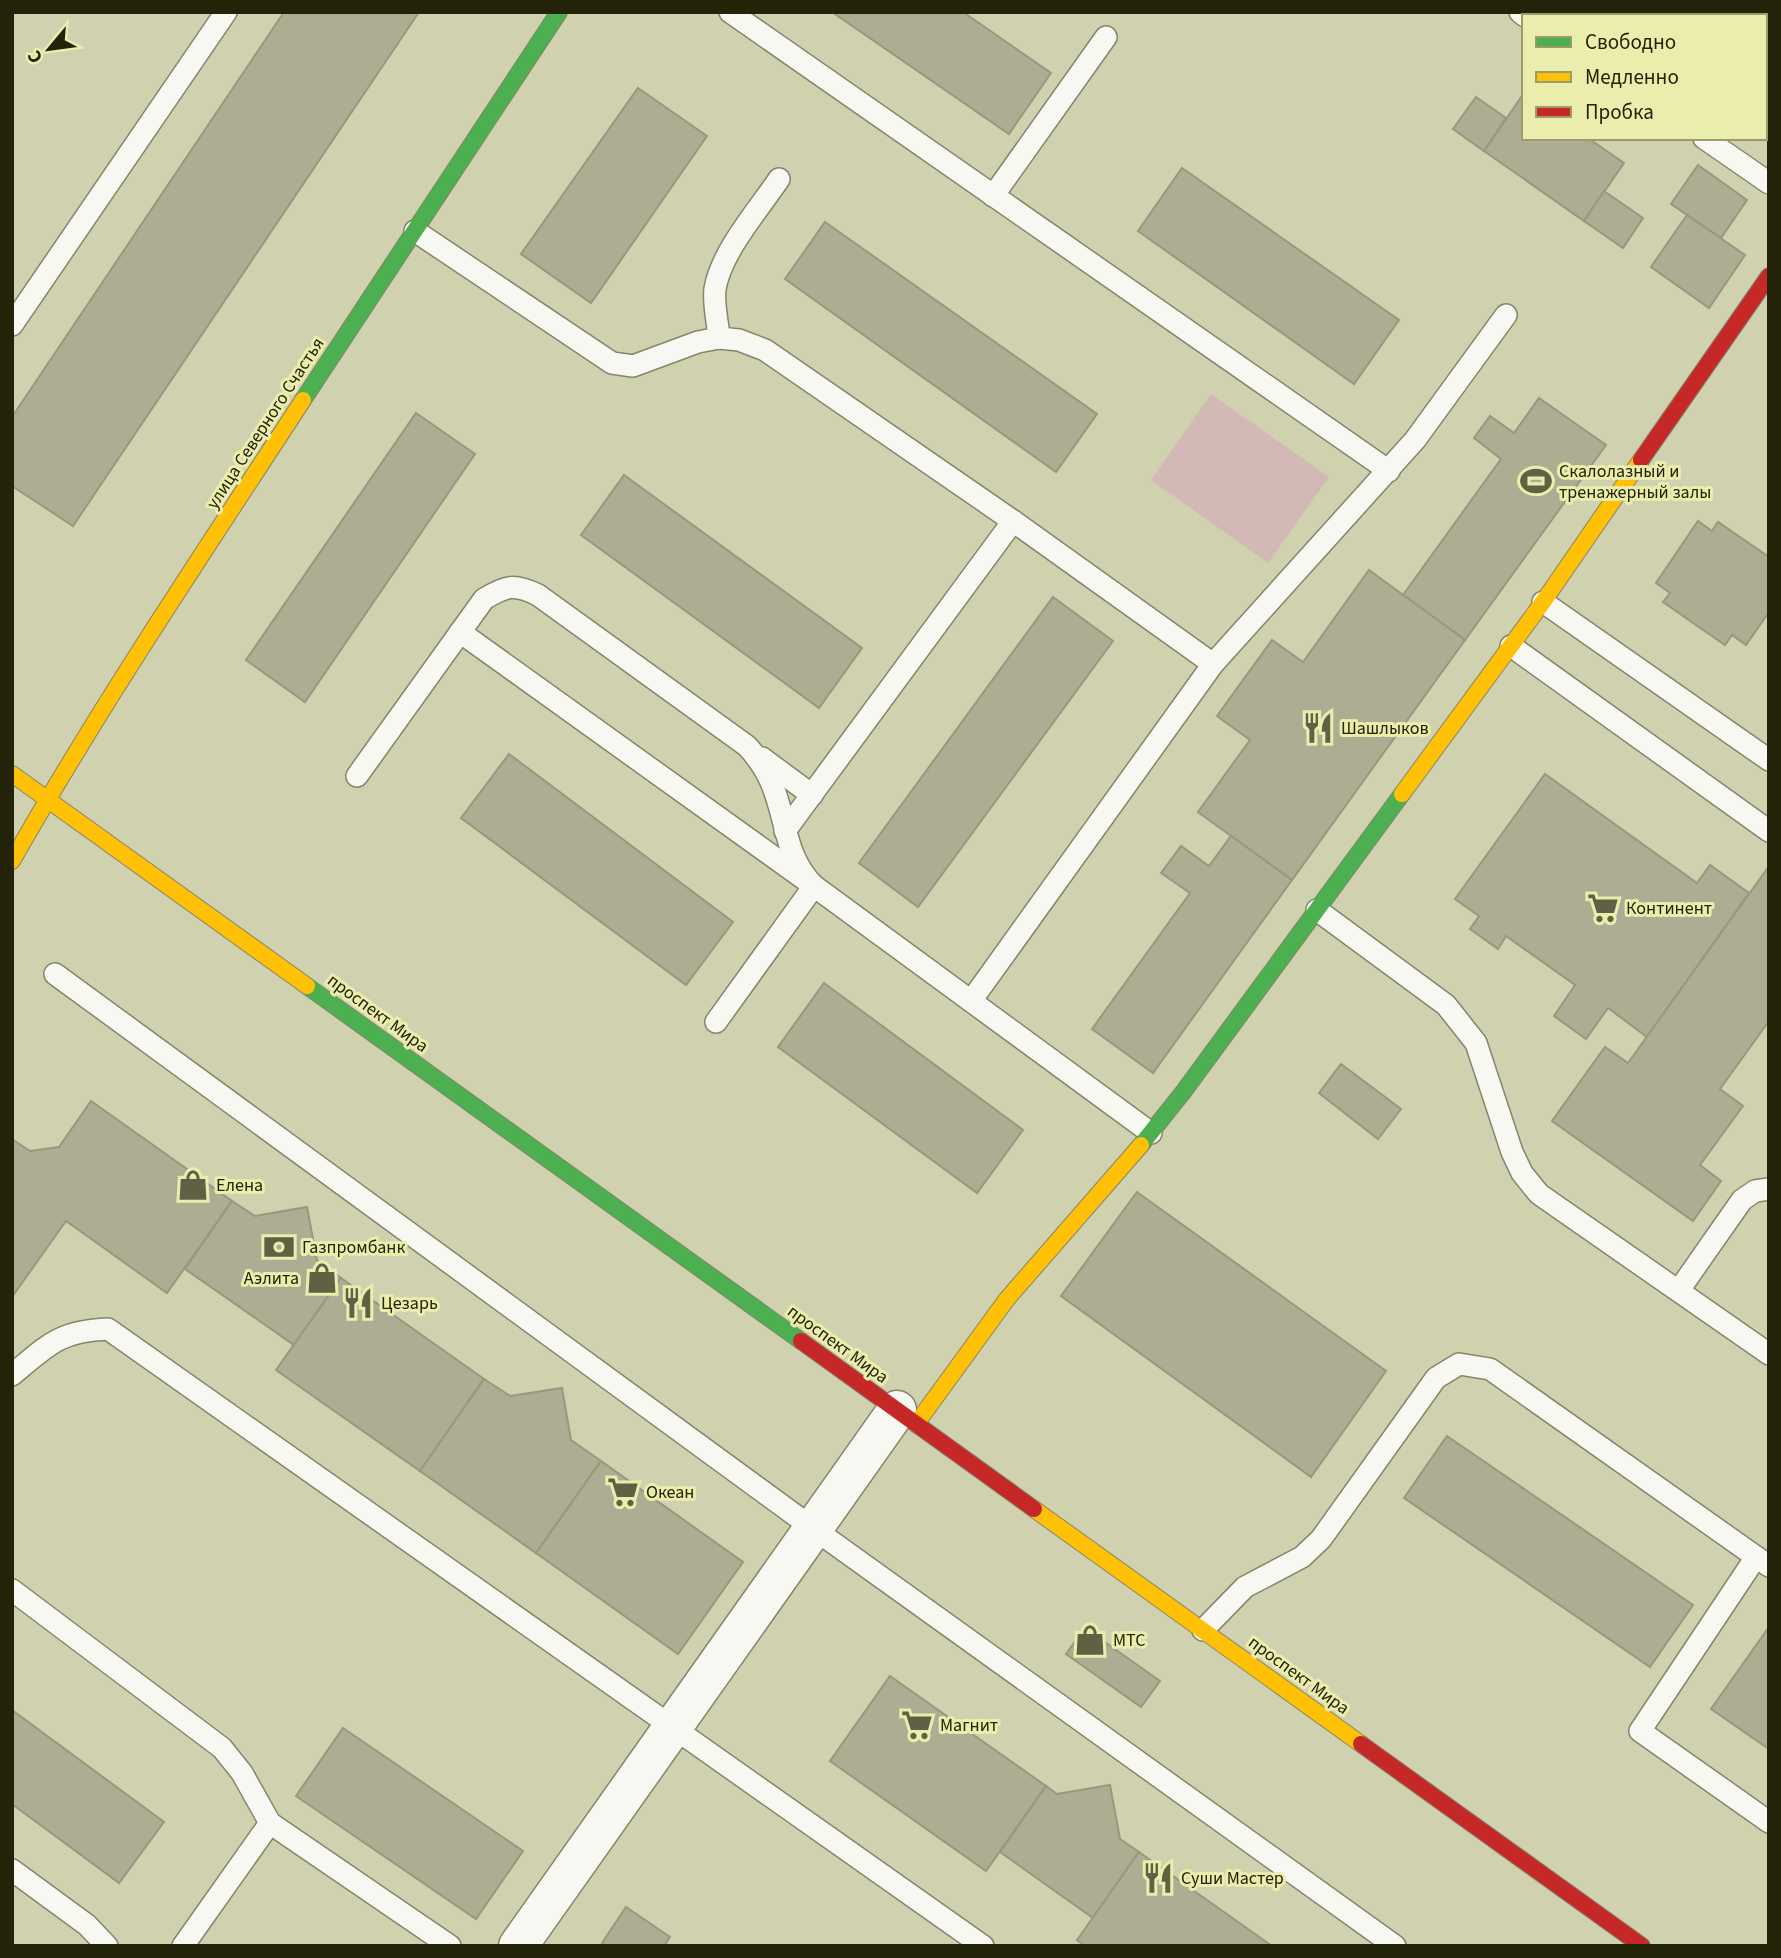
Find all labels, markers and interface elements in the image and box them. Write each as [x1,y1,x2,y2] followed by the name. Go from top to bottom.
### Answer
[14,14,84,84] north arrow
[1522,14,1767,140] legend
[1585,27,1676,57] text: Свободно
[21,45,50,68] text: С
[1585,62,1679,92] text: Медленно
[1585,97,1654,127] text: Пробка
[200,333,330,514] street label: улица Северного Счастья
[1559,459,1711,505] place label: Скалолазный и тренажерный залы
[1519,464,1553,498] sports icon: Скалолазный и тренажерный залы
[1301,711,1335,745] restaurant icon: Шашлыков
[1341,716,1429,741] place label: Шашлыков
[1586,891,1620,925] supermarket icon: Континент
[1626,896,1712,921] place label: Континент
[322,968,433,1059] street label: проспект Мира
[176,1168,210,1202] shop icon: Елена
[216,1173,263,1198] place label: Елена
[262,1230,296,1264] bank icon: Газпромбанк
[302,1235,405,1260] place label: Газпромбанк
[305,1261,339,1295] shop icon: Аэлита
[244,1266,299,1291] place label: Аэлита
[341,1286,375,1320] restaurant icon: Цезарь
[381,1291,438,1316] place label: Цезарь
[782,1299,893,1390] street label: проспект Мира
[606,1475,640,1509] supermarket icon: Океан
[646,1480,694,1505] place label: Океан
[1073,1623,1107,1657] shop icon: МТС
[1113,1628,1146,1653] place label: МТС
[1243,1630,1354,1721] street label: проспект Мира
[900,1708,934,1742] supermarket icon: Магнит
[940,1713,998,1738] place label: Магнит
[1141,1861,1175,1895] restaurant icon: Суши Мастер
[1181,1866,1284,1891] place label: Суши Мастер

